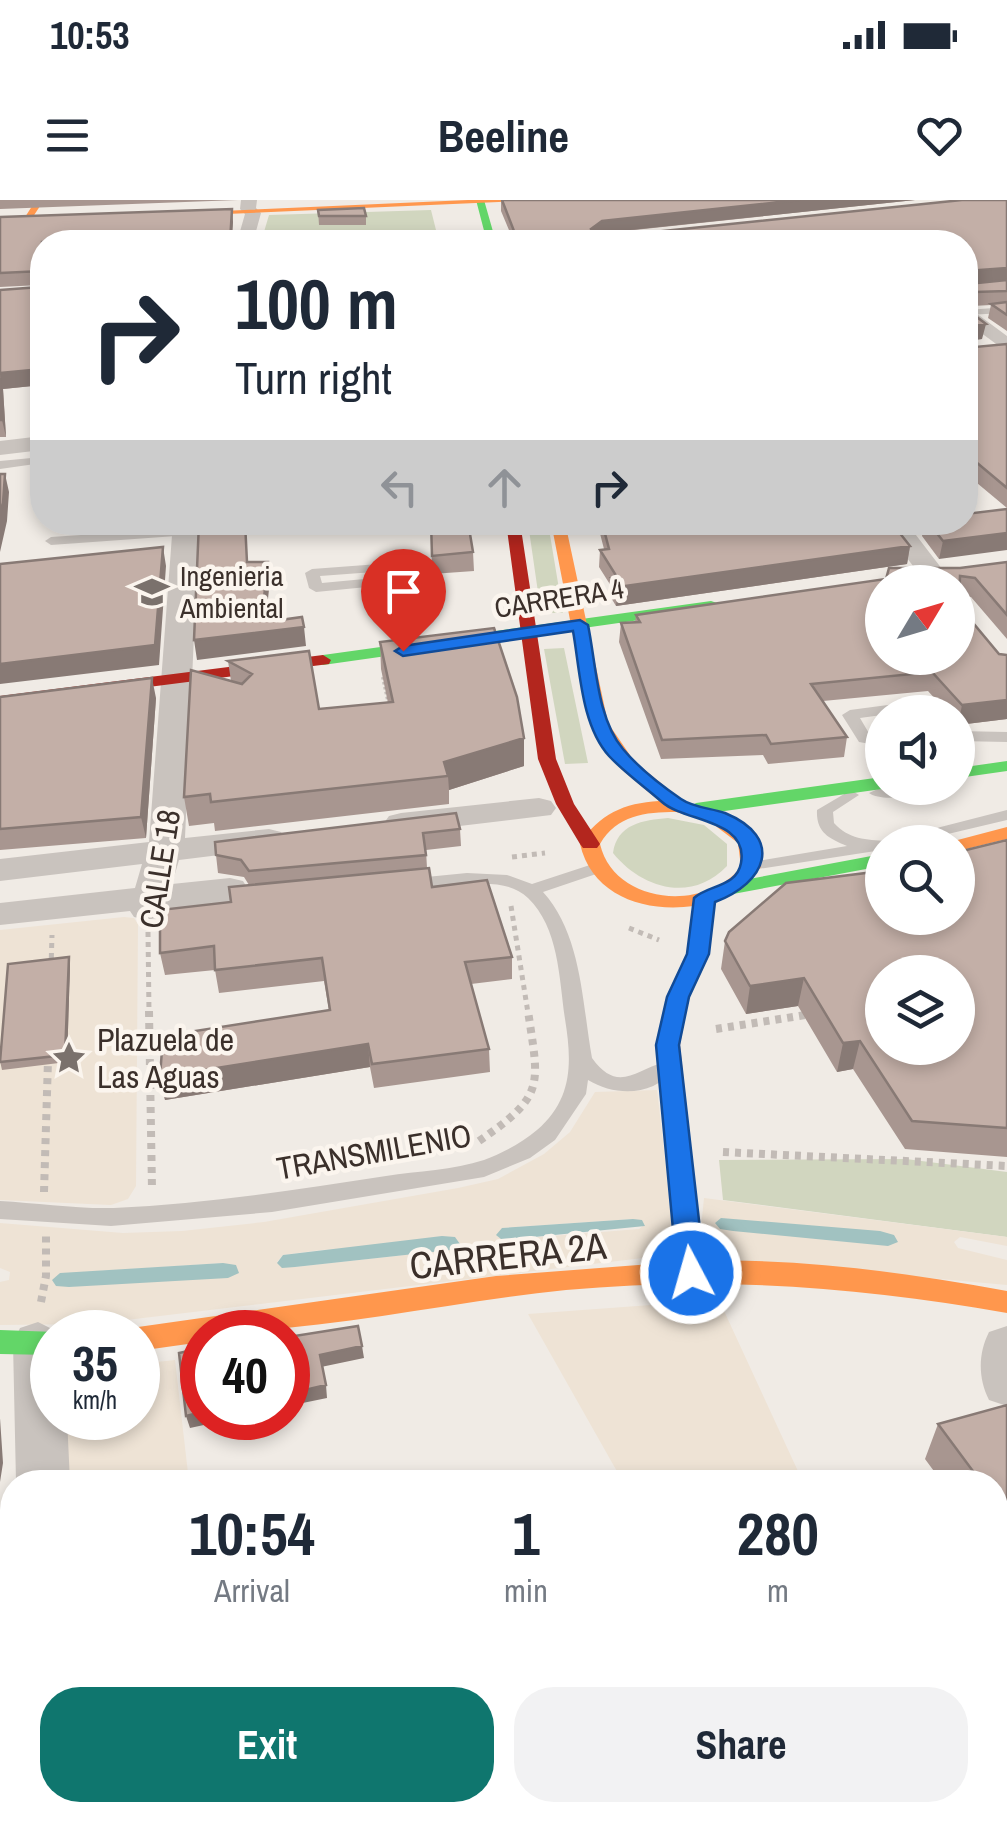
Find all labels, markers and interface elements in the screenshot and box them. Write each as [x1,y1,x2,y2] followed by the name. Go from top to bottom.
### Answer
[50,10,130,61] text: 10:53
[438,105,569,166] text: Beeline
[40,108,95,163] icon: menu
[912,108,967,163] icon: heart
[235,257,398,351] text: 100 m
[70,270,200,400] icon: right
[235,347,392,408] text: Turn right
[372,460,427,515] icon: left
[477,460,532,515] icon: ahead
[582,460,637,515] icon: right
[361,549,446,652] pin
[179,557,284,627] place label: Ingenieria Ambiental
[376,564,431,619] icon: arrive
[865,565,975,675] north arrow
[865,565,975,1065] map controls
[492,569,626,627] street label: CARRERA 4
[133,573,171,611] school or university icon: Ingenieria Ambiental
[865,695,975,805] button: sound
[129,806,190,931] street label: CALLE 18
[865,825,975,935] button: search
[865,955,975,1065] button: layers
[97,1018,234,1098] place label: Plazuela de Las Aguas
[50,1039,88,1077] place icon: Plazuela de Las Aguas
[273,1113,475,1190] street label: TRANSMILENIO
[407,1220,609,1291] street label: CARRERA 2A
[639,1221,743,1325] position arrow
[180,1310,310,1440] speed limit sign: 40
[72,1329,118,1397] text: 35
[73,1383,117,1417] text: km/h
[189,1493,315,1574] text: 10:54
[512,1493,540,1574] text: 1
[737,1493,819,1574] text: 280
[214,1569,290,1612] text: Arrival
[504,1569,548,1612] text: min
[767,1569,789,1612] text: m
[40,1687,494,1802] button: Exit
[514,1687,968,1802] button: Share

